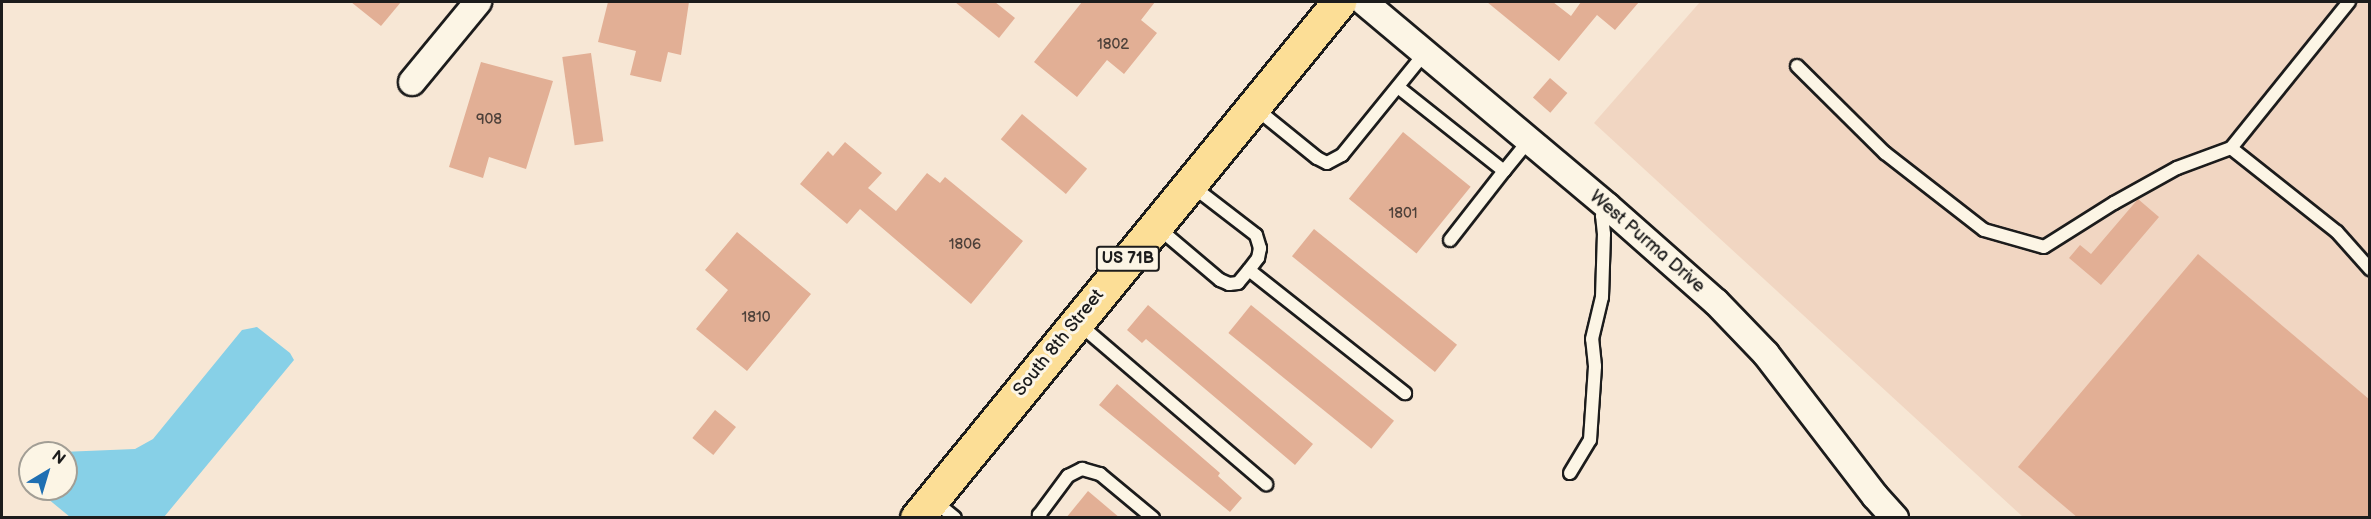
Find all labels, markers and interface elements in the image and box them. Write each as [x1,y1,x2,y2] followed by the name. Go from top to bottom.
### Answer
[1097,36,1129,54] house number: 1802
[476,111,502,129] house number: 908
[1585,186,1709,298] street label: West Purma Drive
[1388,205,1418,223] house number: 1801
[949,236,981,254] house number: 1806
[1095,246,1161,272] road number: US 71B
[1009,285,1109,401] street label: South 8th Street
[741,309,771,327] house number: 1810
[18,441,78,501] north arrow
[48,447,69,469] text: N

